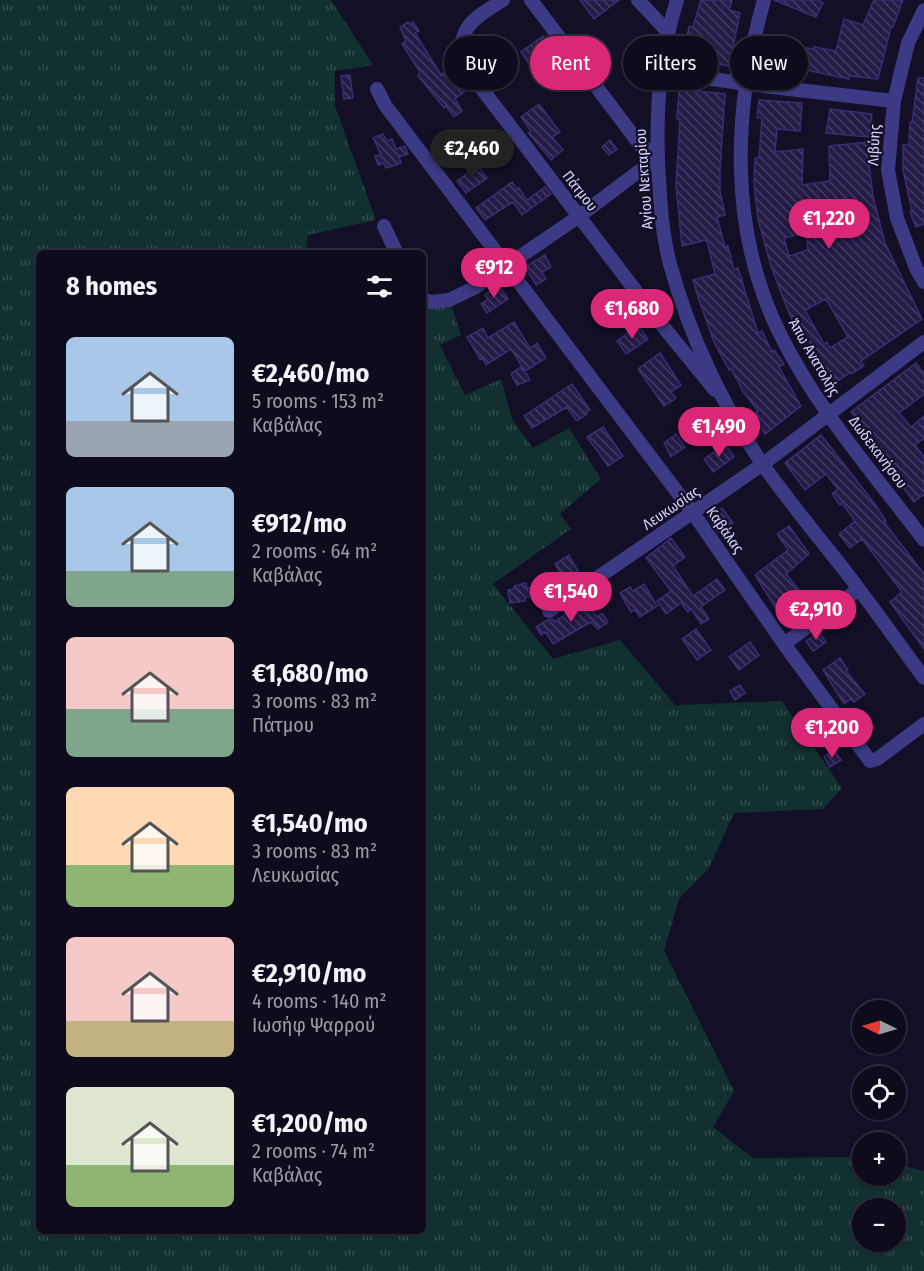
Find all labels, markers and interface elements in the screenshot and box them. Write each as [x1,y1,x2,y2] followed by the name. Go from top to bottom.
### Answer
[444,36,518,90] chip: Buy
[530,36,611,90] chip: Rent
[623,36,718,90] chip: Filters
[730,36,808,90] chip: New
[864,123,884,166] street label: Λιβύης
[631,128,657,230] street label: Αγίου Νεκταρίου
[423,129,521,180] pin: €2,460
[444,136,500,160] text: €2,460
[559,167,601,215] street label: Πάτμου
[780,199,878,250] pin: €1,220
[803,206,855,230] text: €1,220
[458,248,530,299] pin: €912
[475,255,513,279] text: €912
[363,270,396,303] icon: filters
[66,271,157,302] text: 8 homes
[583,289,681,340] pin: €1,680
[605,296,659,320] text: €1,680
[785,315,844,400] street label: Άπω Ανατολής
[252,358,369,389] text: €2,460/mo
[114,361,186,433] icon: home
[252,389,384,413] text: 5 rooms · 153 m²
[670,407,768,458] pin: €1,490
[845,412,911,492] street label: Δωδεκανήσου
[252,413,322,437] text: Καβάλας
[692,414,746,438] text: €1,490
[639,482,704,534] street label: Λευκωσίας
[703,503,748,557] street label: Καβάλας
[252,508,347,539] text: €912/mo
[114,511,186,583] icon: home
[252,539,377,563] text: 2 rooms · 64 m²
[252,563,322,587] text: Καβάλας
[522,572,620,623] pin: €1,540
[544,579,598,603] text: €1,540
[767,590,865,641] pin: €2,910
[789,597,843,621] text: €2,910
[252,658,368,689] text: €1,680/mo
[114,661,186,733] icon: home
[252,689,377,713] text: 3 rooms · 83 m²
[783,708,881,759] pin: €1,200
[252,713,314,737] text: Πάτμου
[805,715,859,739] text: €1,200
[252,808,368,839] text: €1,540/mo
[114,811,186,883] icon: home
[252,839,377,863] text: 3 rooms · 83 m²
[252,863,339,887] text: Λευκωσίας
[252,958,366,989] text: €2,910/mo
[114,961,186,1033] icon: home
[252,989,387,1013] text: 4 rooms · 140 m²
[852,1000,906,1054] north arrow
[852,1000,906,1252] map controls
[252,1013,375,1037] text: Ιωσήφ Ψαρρού
[852,1066,906,1120] button: locate
[252,1108,368,1139] text: €1,200/mo
[114,1111,186,1183] icon: home
[852,1132,906,1186] button: +
[252,1139,375,1163] text: 2 rooms · 74 m²
[252,1163,322,1187] text: Καβάλας
[852,1198,906,1252] button: −

